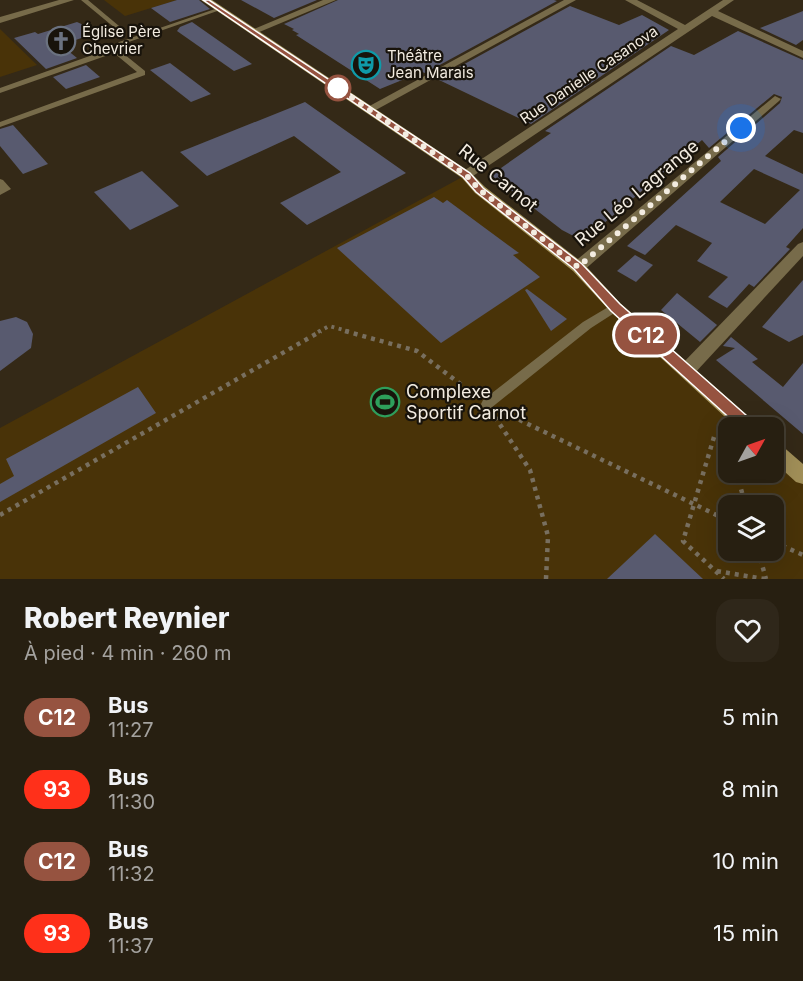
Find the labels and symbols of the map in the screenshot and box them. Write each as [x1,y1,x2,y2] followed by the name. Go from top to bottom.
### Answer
[516,21,661,128] street label: Rue Danielle Casanova
[82,22,161,58] place label: Église Père Chevrier
[45,25,77,57] church icon: Église Père Chevrier
[387,46,474,82] place label: Théâtre Jean Marais
[350,49,382,81] theatre icon: Théâtre Jean Marais
[325,75,351,101] unlabelled marker
[726,113,756,143] your location
[571,135,703,250] street label: Rue Léo Lagrange
[455,139,542,216] street label: Rue Carnot
[612,316,680,354] line badge: C12
[406,381,526,423] place label: Complexe Sportif Carnot
[369,386,401,418] sports icon: Complexe Sportif Carnot
[718,417,784,483] north arrow

